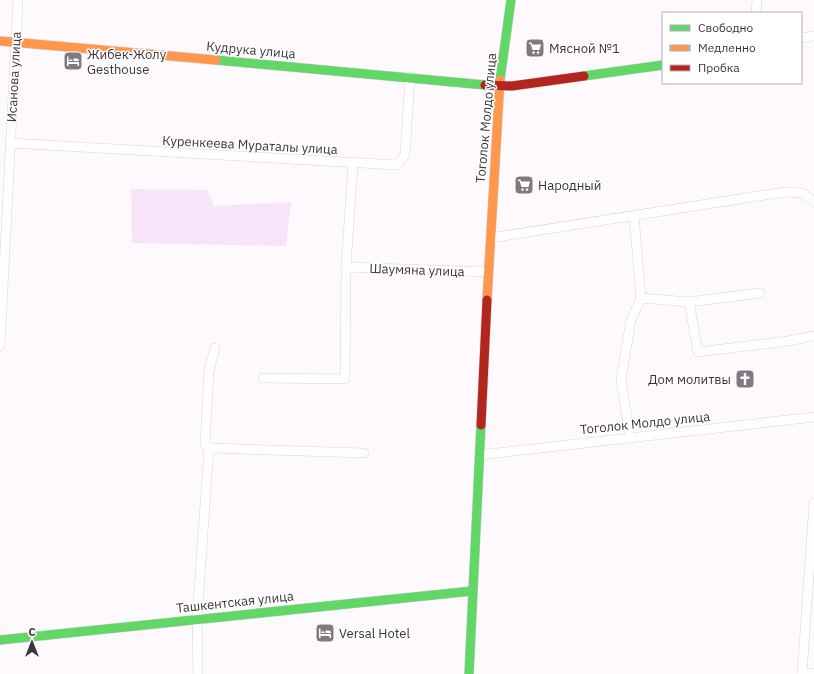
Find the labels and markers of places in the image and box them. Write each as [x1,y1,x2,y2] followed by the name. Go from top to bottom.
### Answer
[524,37,546,59] supermarket icon: Мясной №1
[549,40,620,57] place label: Мясной №1
[87,46,167,78] place label: Жибек-Жолу Gesthouse
[62,50,84,72] hotel icon: Жибек-Жолу Gesthouse
[513,174,535,196] supermarket icon: Народный
[538,177,601,194] place label: Народный
[734,368,756,390] church icon: Дом молитвы
[648,371,731,388] place label: Дом молитвы
[314,622,336,644] hotel icon: Versal Hotel
[339,625,410,642] place label: Versal Hotel

